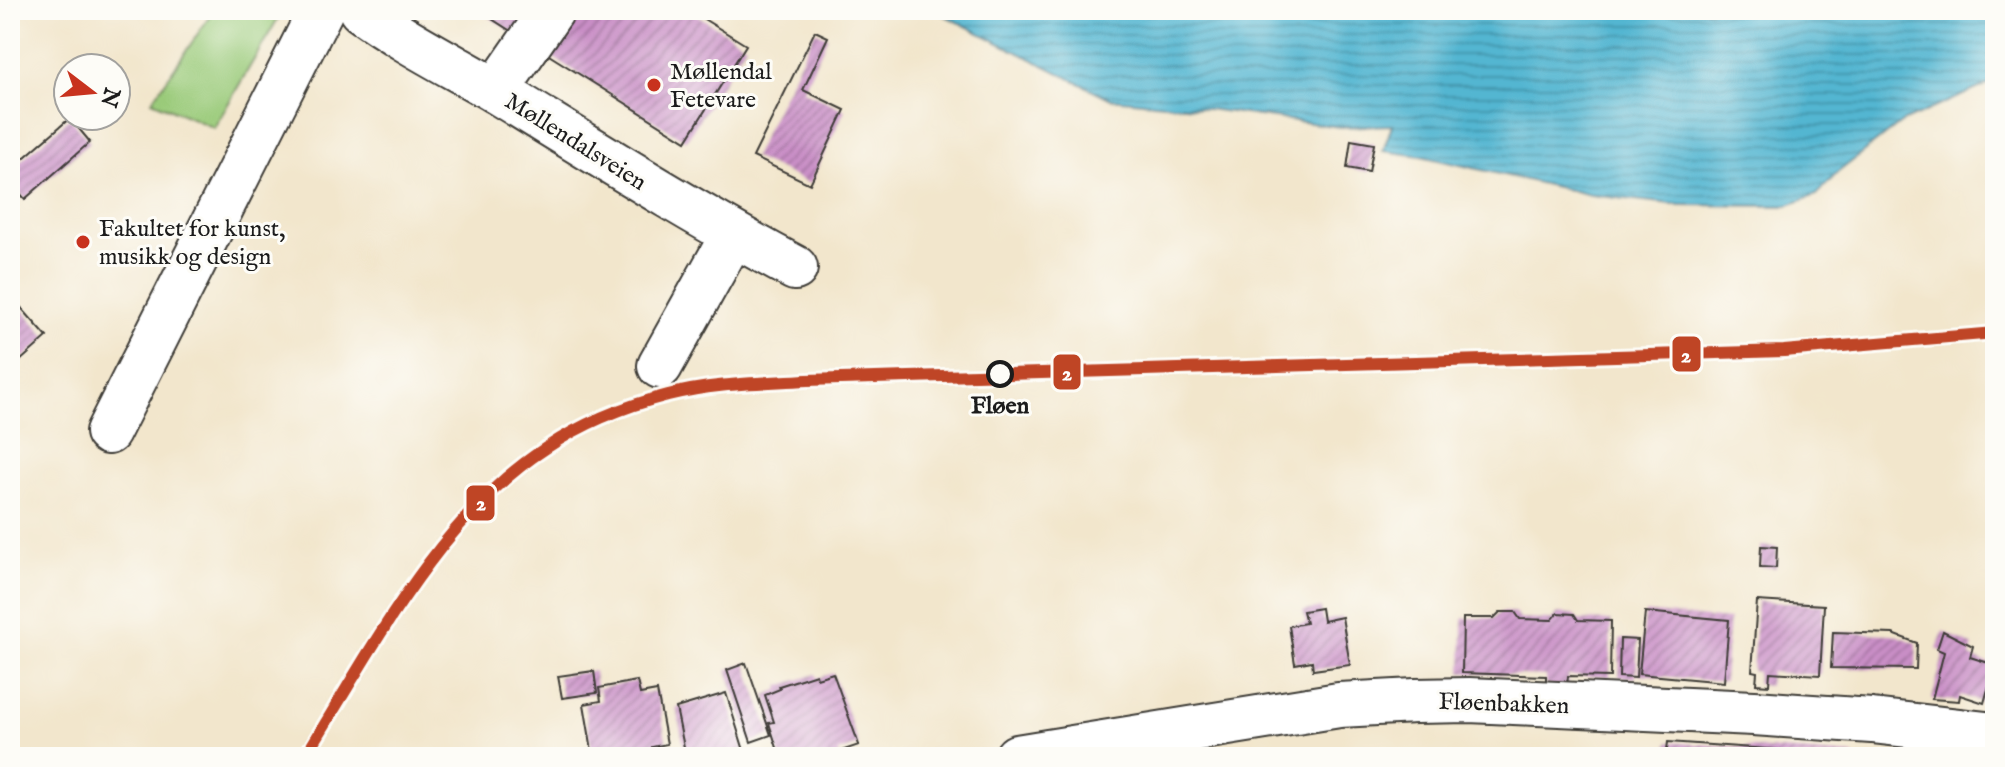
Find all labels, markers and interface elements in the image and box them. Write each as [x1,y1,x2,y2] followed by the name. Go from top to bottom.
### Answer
[52,52,132,132] north arrow
[670,57,772,116] place label: Møllendal Fetevare
[645,76,663,94] marker: Møllendal Fetevare
[93,83,126,110] text: N
[498,86,652,198] street label: Møllendalsveien
[99,214,285,273] place label: Fakultet for kunst, musikk og design
[74,233,92,251] marker: Fakultet for kunst, musikk og design
[1671,335,1702,373] line badge: 2
[1681,342,1691,370] text: 2
[1052,353,1082,391] line badge: 2
[1062,360,1072,388] text: 2
[987,361,1013,387] marker: Fløen
[971,391,1029,422] place label: Fløen
[465,484,496,522] line badge: 2
[476,490,486,518] text: 2
[1438,687,1570,722] street label: Fløenbakken

